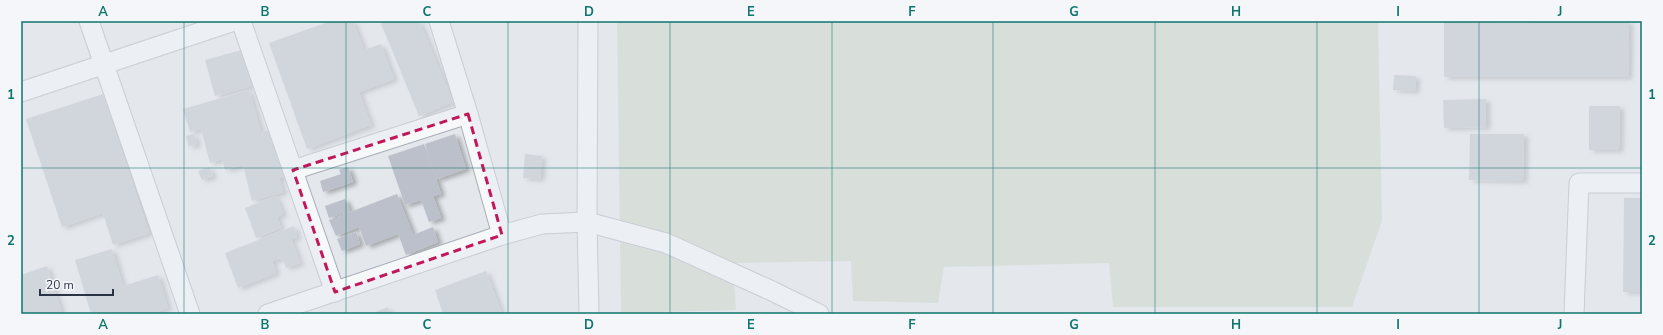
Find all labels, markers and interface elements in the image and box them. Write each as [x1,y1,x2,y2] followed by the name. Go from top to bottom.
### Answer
[98,3,108,21] text: A
[261,3,270,21] text: B
[423,3,432,21] text: C
[584,3,594,21] text: D
[747,3,755,21] text: E
[908,3,916,21] text: F
[1069,3,1079,21] text: G
[1231,3,1241,21] text: H
[1396,3,1400,21] text: I
[1557,3,1562,21] text: J
[7,86,15,104] text: 1
[1648,86,1656,104] text: 1
[7,232,15,250] text: 2
[1648,232,1656,250] text: 2
[40,271,113,297] scale bar
[46,277,74,293] text: 20 m
[98,316,108,334] text: A
[261,316,270,334] text: B
[423,316,432,334] text: C
[584,316,594,334] text: D
[747,316,755,334] text: E
[908,316,916,334] text: F
[1069,316,1079,334] text: G
[1231,316,1241,334] text: H
[1396,316,1400,334] text: I
[1557,316,1562,334] text: J

